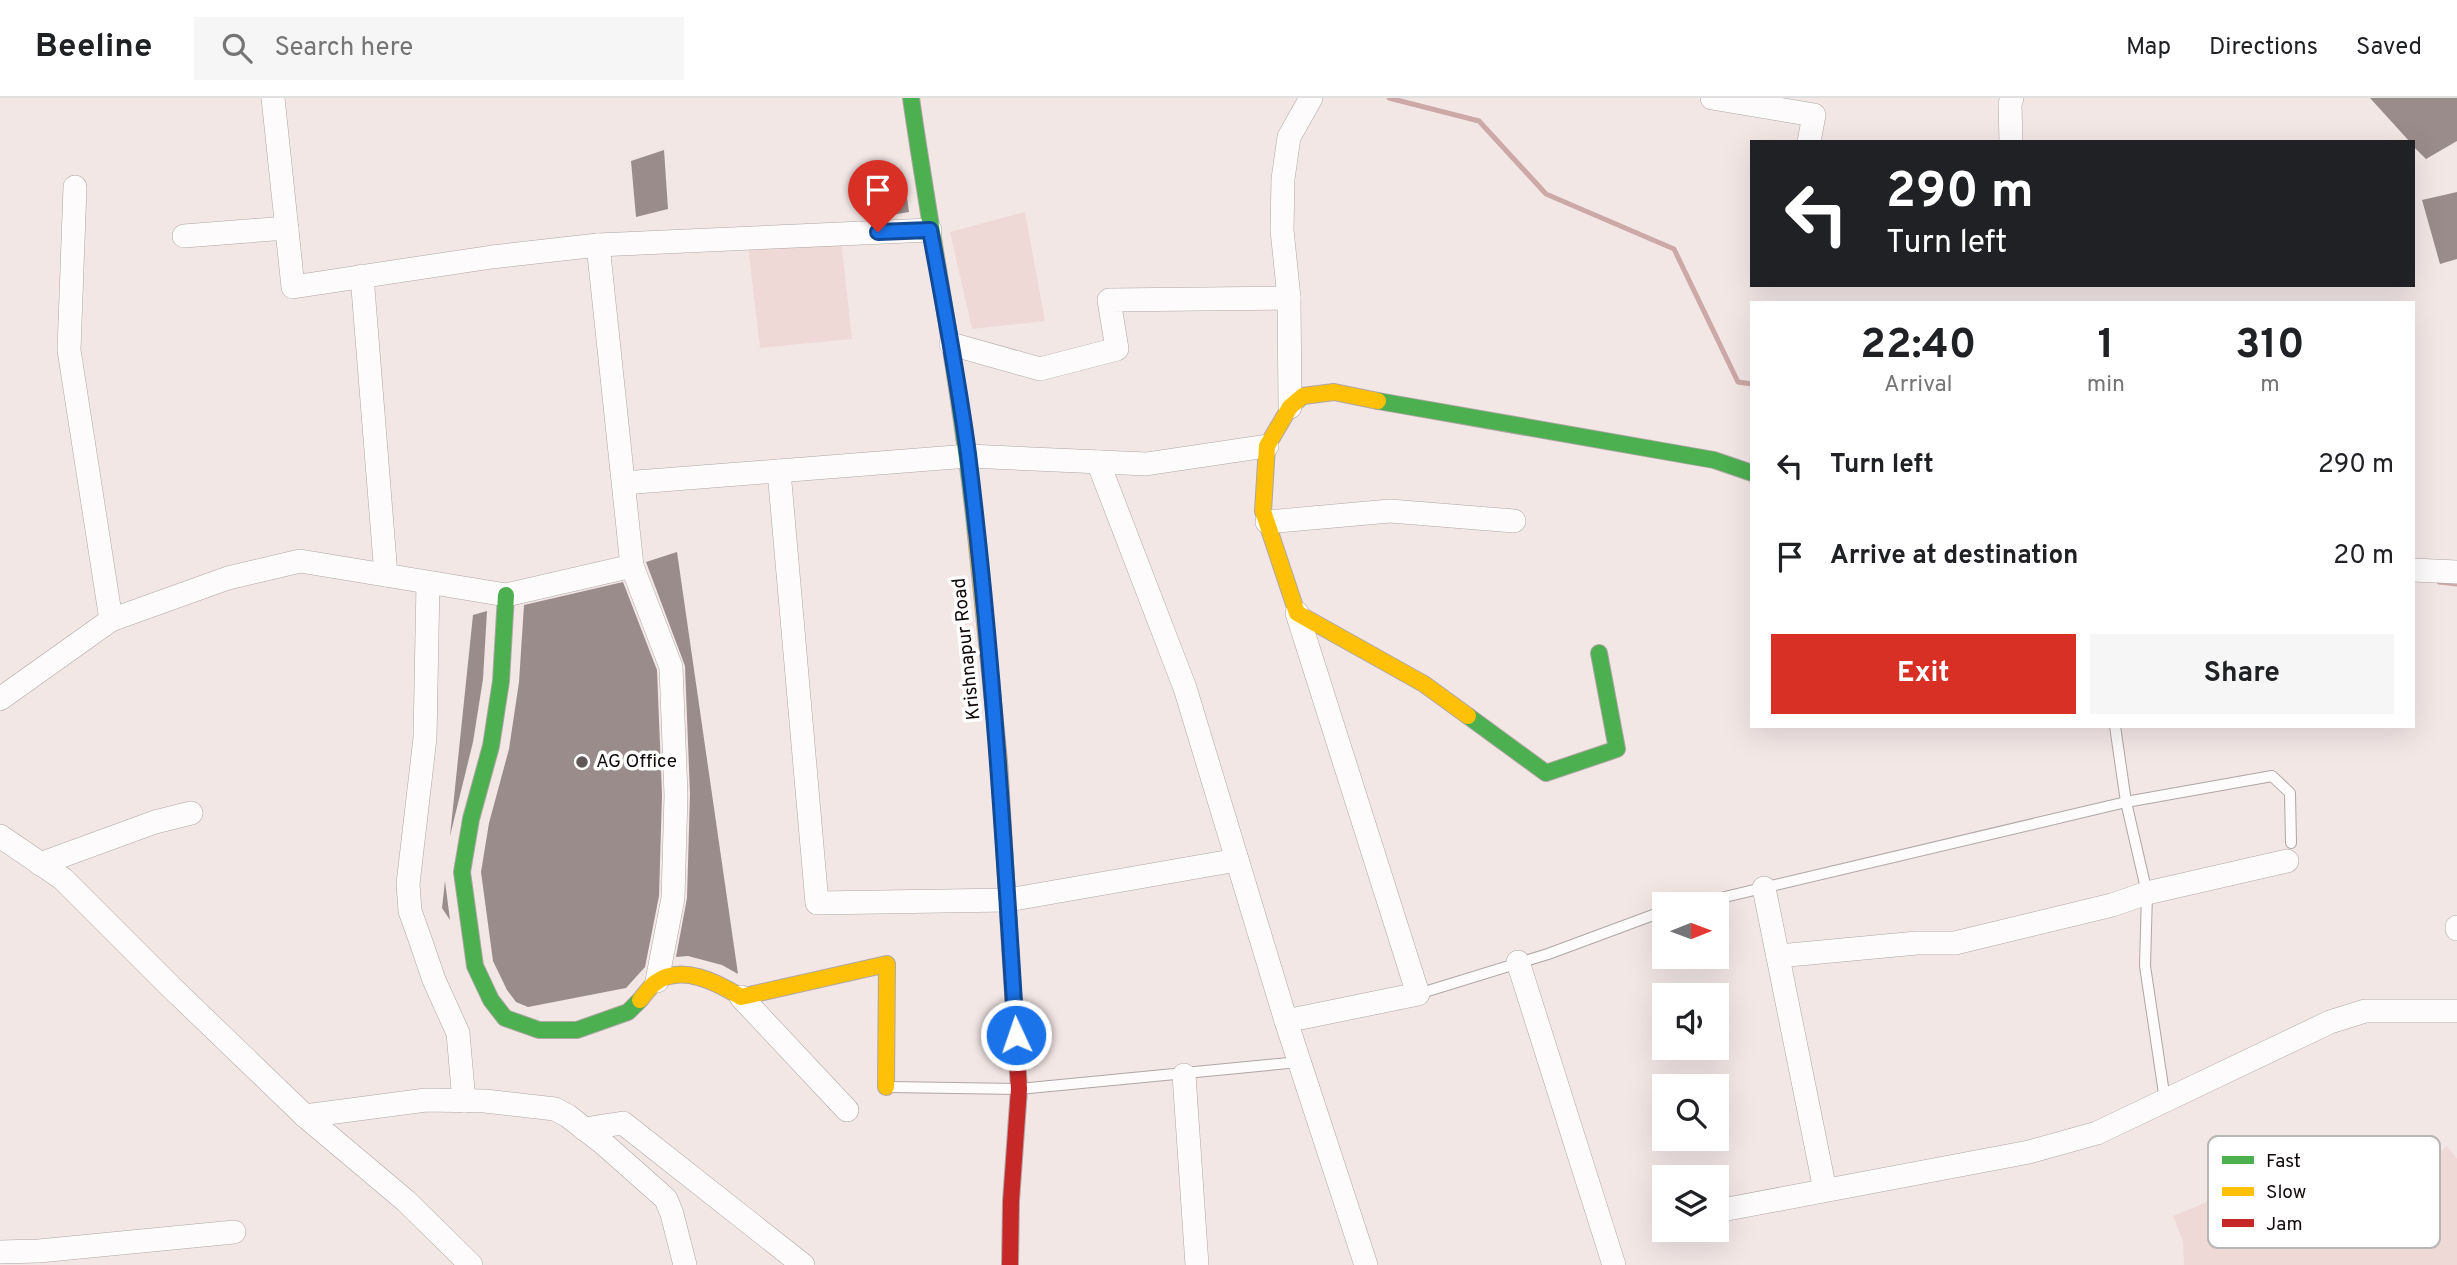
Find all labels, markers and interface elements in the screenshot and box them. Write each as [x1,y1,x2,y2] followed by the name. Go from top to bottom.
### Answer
[194,17,684,80] search box
[35,27,152,69] text: Beeline
[218,29,256,67] icon: search
[274,32,413,65] text: Search here
[2126,33,2171,63] text: Map
[2209,33,2318,63] text: Directions
[2356,33,2422,63] text: Saved
[848,160,908,232] pin
[1886,163,2034,225] text: 290 m
[1771,168,1862,259] icon: left
[859,171,897,209] icon: arrive
[1886,224,2007,264] text: Turn left
[1860,320,1976,373] text: 22:40
[2097,320,2114,373] text: 1
[2235,320,2305,373] text: 310
[1884,371,1953,400] text: Arrival
[2087,371,2125,400] text: min
[2260,371,2280,400] text: m
[1771,447,1809,485] icon: left
[1830,449,1934,482] text: Turn left
[2318,449,2394,482] text: 290 m
[1771,538,1809,576] icon: arrive
[1830,540,2078,573] text: Arrive at destination
[2333,540,2394,573] text: 20 m
[948,577,986,721] street label: Krishnapur Road
[1771,634,2076,714] button: Exit
[2090,634,2394,714] button: Share
[596,750,677,774] place label: AG Office
[574,754,590,770] marker: AG Office
[1652,892,1729,970] north arrow
[1652,892,1729,1242] map controls
[1652,983,1729,1060] button: sound
[979,998,1053,1072] position arrow
[1652,1074,1729,1151] button: search
[2208,1136,2440,1248] legend
[2266,1150,2301,1174] text: Fast
[1652,1165,1729,1242] button: layers
[2266,1181,2306,1205] text: Slow
[2266,1213,2303,1237] text: Jam

